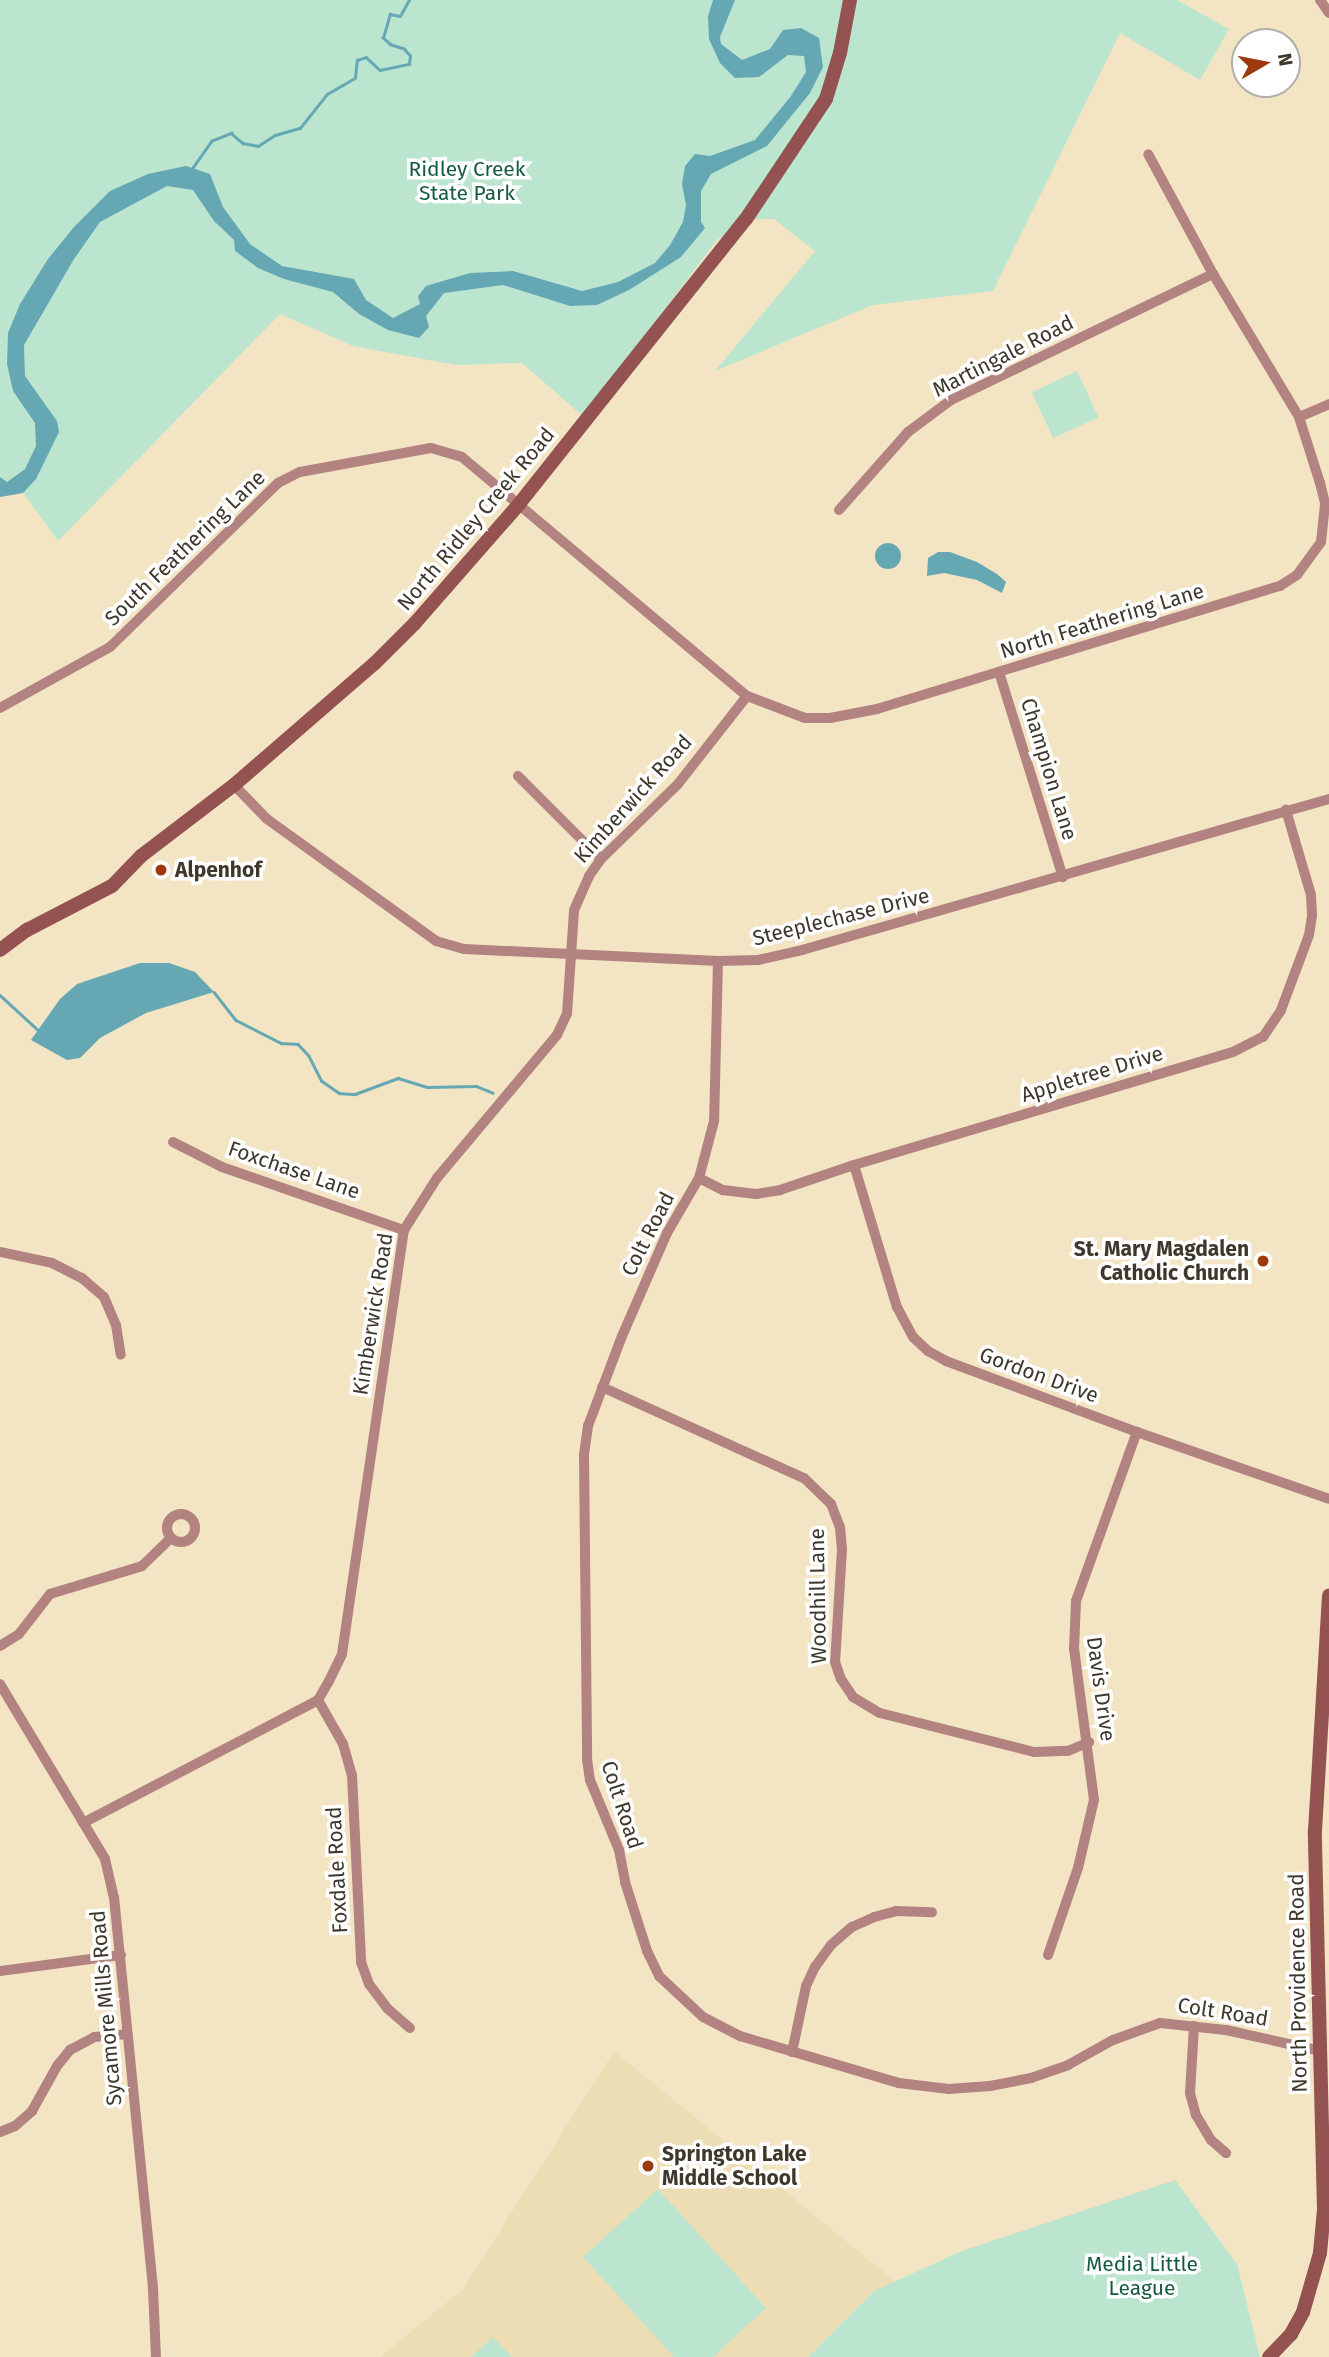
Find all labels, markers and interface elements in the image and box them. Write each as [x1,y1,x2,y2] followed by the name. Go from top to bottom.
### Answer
[1231,28,1301,98] north arrow
[1273,51,1298,68] text: N
[408,156,526,206] park label: Ridley Creek State Park
[928,310,1078,402] street label: Martingale Road
[392,422,560,616] street label: North Ridley Creek Road
[100,465,270,631] street label: South Feathering Lane
[997,578,1207,664] street label: North Feathering Lane
[1015,695,1083,843] street label: Champion Lane
[569,730,697,868] street label: Kimberwick Road
[175,857,262,883] place label: Alpenhof
[153,862,169,878] marker: Alpenhof
[750,883,932,951] street label: Steeplechase Drive
[1018,1040,1166,1108] street label: Appletree Drive
[225,1136,363,1204] street label: Foxchase Lane
[616,1188,680,1280] street label: Colt Road
[348,1231,398,1397] street label: Kimberwick Road
[1074,1236,1249,1286] place label: St. Mary Magdalen Catholic Church
[1255,1253,1271,1269] marker: St. Mary Magdalen Catholic Church
[976,1342,1102,1408] street label: Gordon Drive
[804,1528,832,1664] street label: Woodhill Lane
[1081,1635,1121,1743] street label: Davis Drive
[596,1758,648,1852] street label: Colt Road
[321,1806,353,1934] street label: Foxdale Road
[1283,1873,1313,2093] street label: North Providence Road
[85,1909,127,2107] street label: Sycamore Mills Road
[1176,1992,1270,2032] street label: Colt Road
[662,2141,807,2191] place label: Springton Lake Middle School
[640,2158,656,2174] marker: Springton Lake Middle School
[1086,2251,1198,2301] park label: Media Little League

